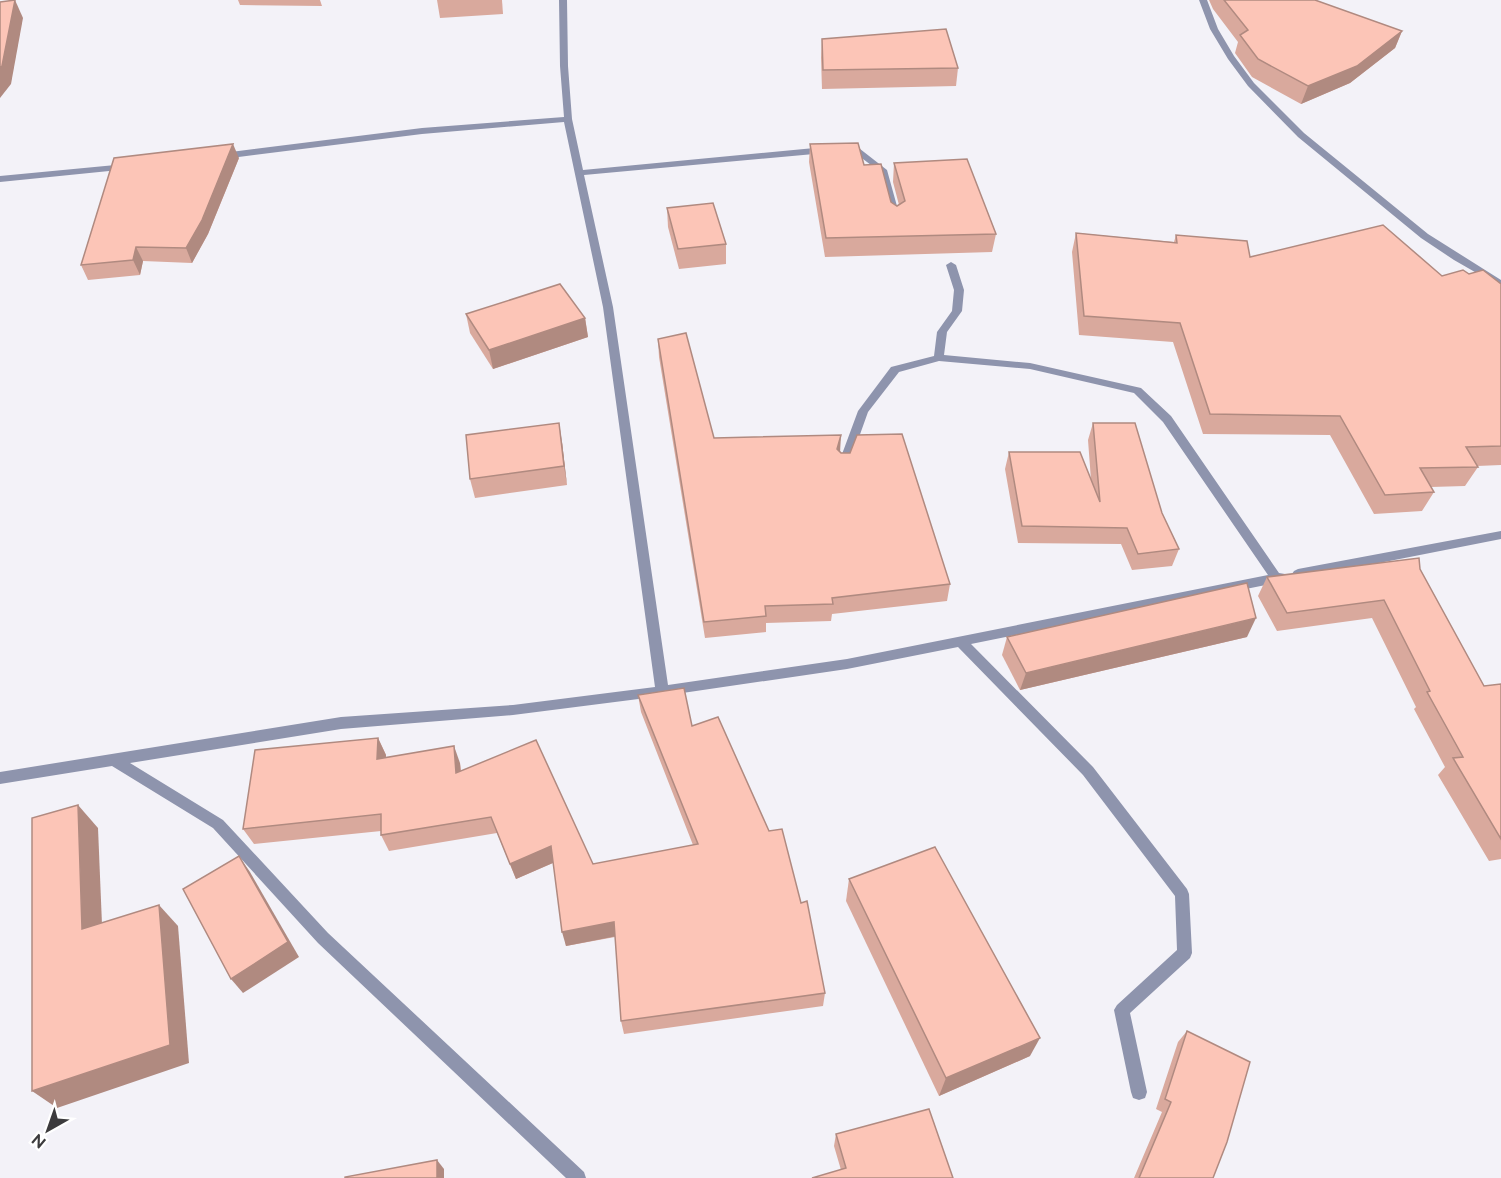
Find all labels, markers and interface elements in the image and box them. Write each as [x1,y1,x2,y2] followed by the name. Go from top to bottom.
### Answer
[18,1100,78,1160] north arrow
[28,1130,49,1152] text: N

